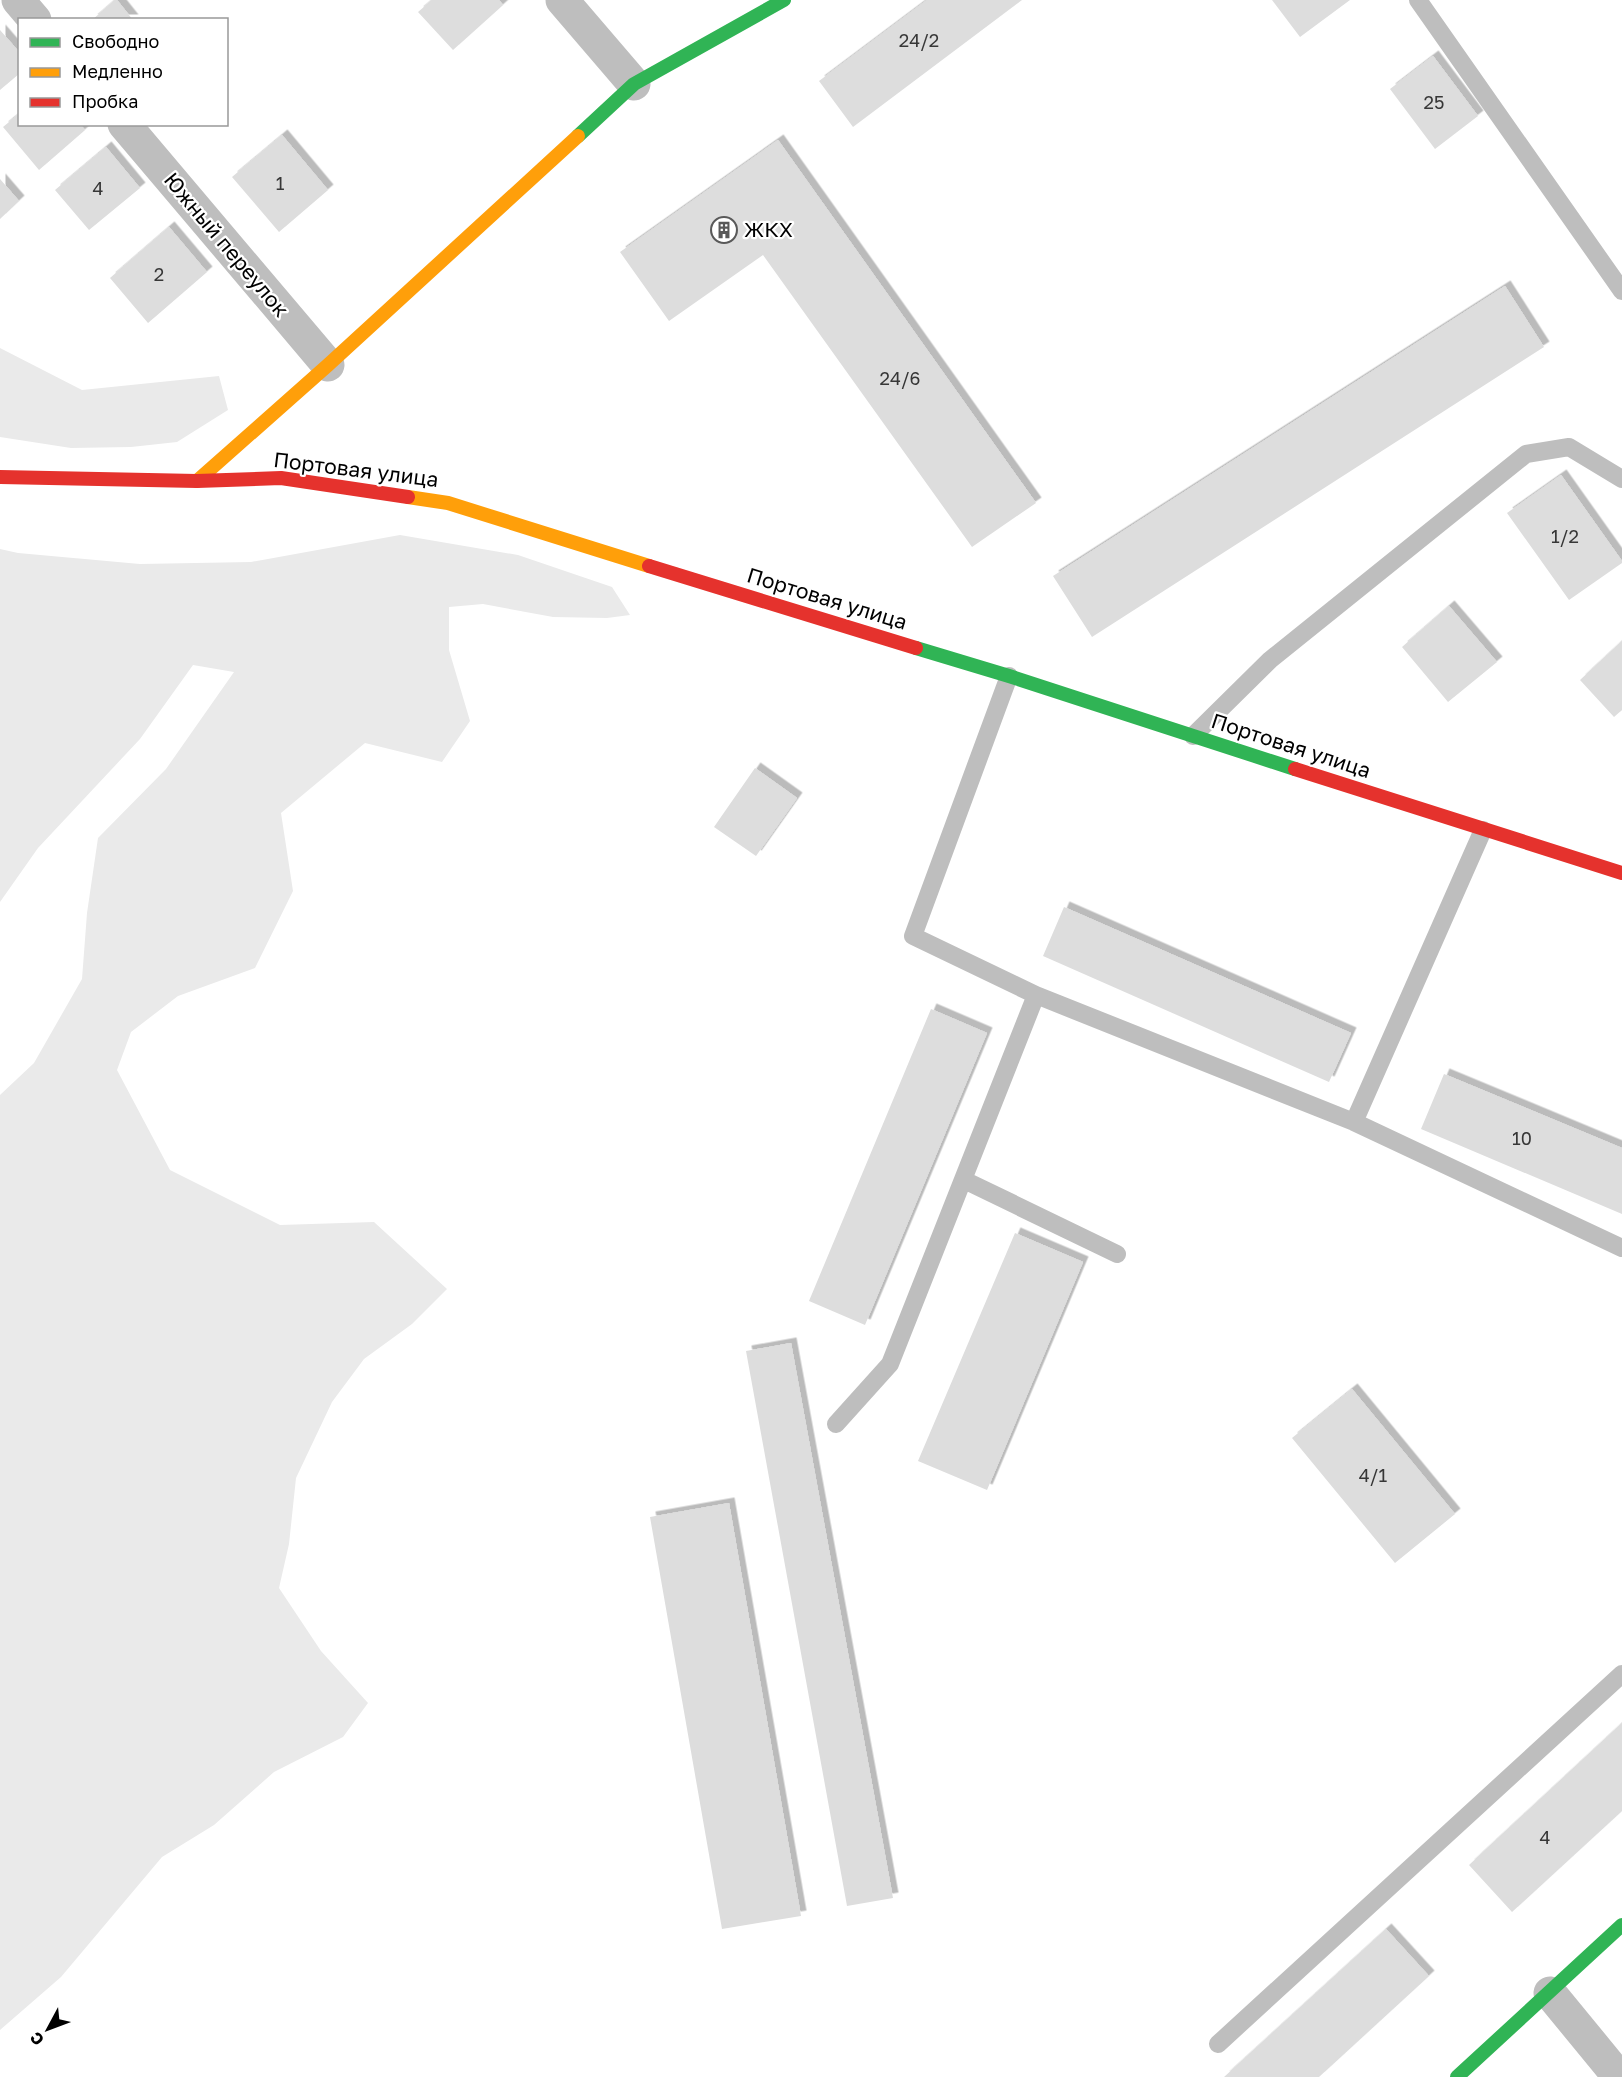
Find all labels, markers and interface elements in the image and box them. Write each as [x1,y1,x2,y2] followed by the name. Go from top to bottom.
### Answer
[18,18,228,126] legend
[899,29,939,51] house number: 24/2
[72,30,159,52] text: Свободно
[72,60,163,82] text: Медленно
[72,90,138,112] text: Пробка
[1424,91,1444,113] house number: 25
[159,167,295,322] street label: Южный переулок
[276,172,285,194] house number: 1
[93,177,104,199] house number: 4
[709,215,739,245] building icon: ЖКХ
[744,216,793,242] place label: ЖКХ
[154,263,164,285] house number: 2
[880,367,920,389] house number: 24/6
[272,446,440,492] street label: Портовая улица
[1551,525,1579,547] house number: 1/2
[744,561,911,635] street label: Портовая улица
[1208,707,1374,783] street label: Портовая улица
[1512,1127,1532,1149] house number: 10
[1359,1464,1387,1486] house number: 4/1
[1540,1826,1551,1848] house number: 4
[18,1999,78,2059] north arrow
[25,2028,48,2050] text: С

